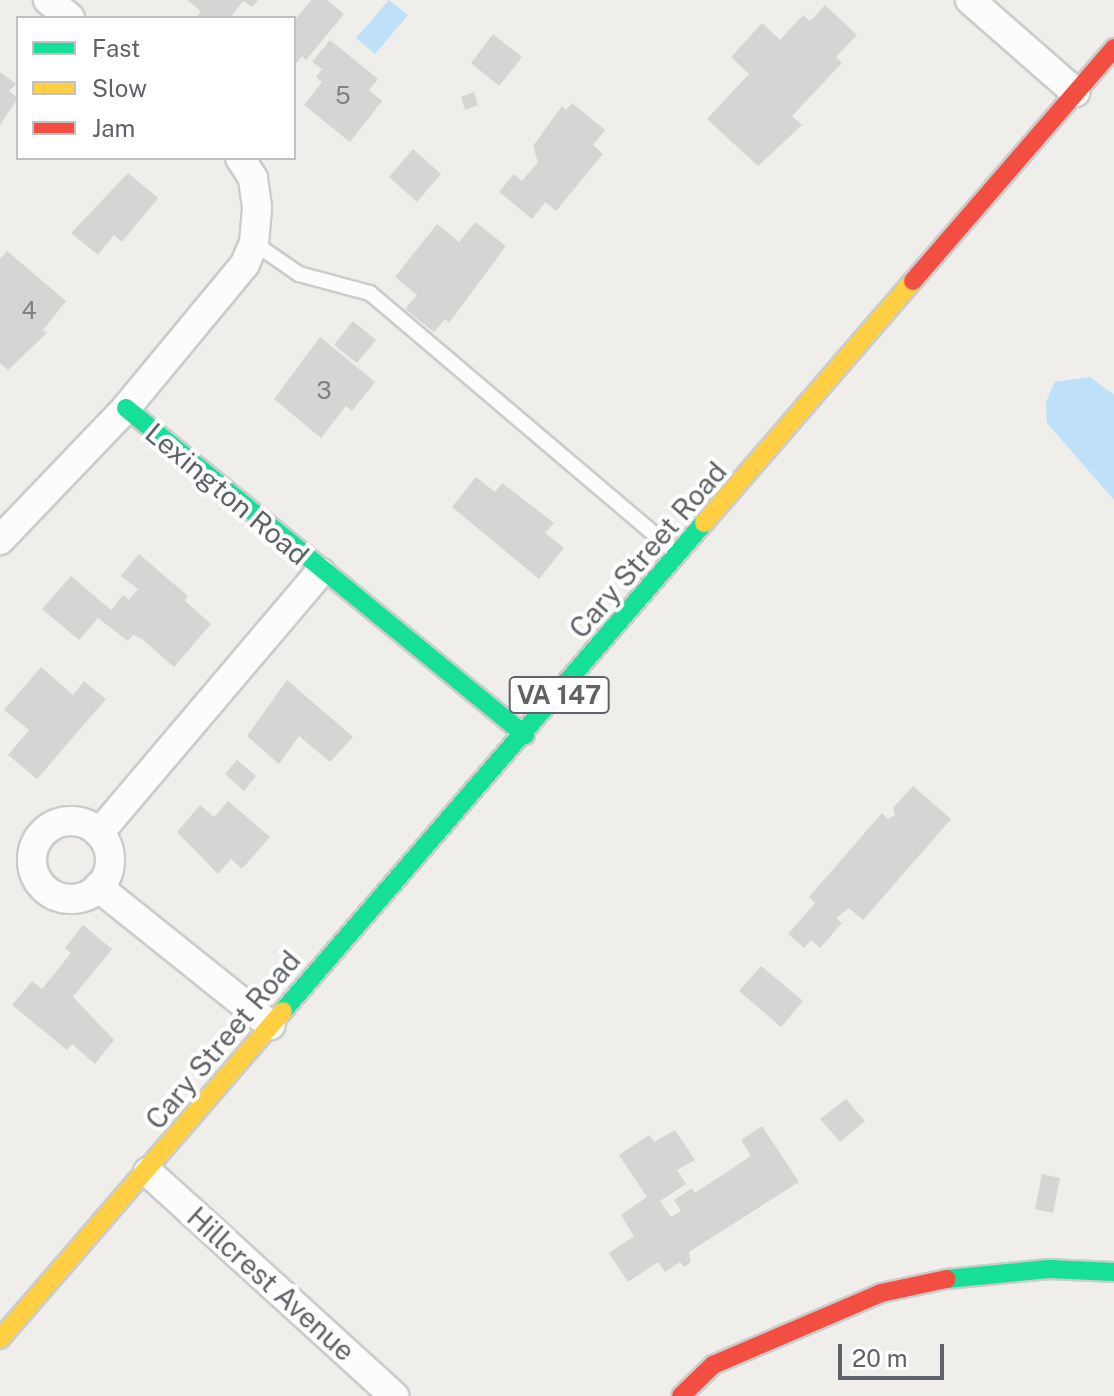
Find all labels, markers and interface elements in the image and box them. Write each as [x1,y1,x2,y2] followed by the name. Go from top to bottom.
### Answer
[16,16,296,160] legend
[92,34,140,62] text: Fast
[92,74,147,102] text: Slow
[335,82,351,110] house number: 5
[92,114,135,142] text: Jam
[21,297,37,325] house number: 4
[316,377,332,405] house number: 3
[139,416,315,572] street label: Lexington Road
[562,455,734,645] street label: Cary Street Road
[507,673,611,717] road number: VA 147
[139,944,307,1136] street label: Cary Street Road
[180,1200,362,1368] street label: Hillcrest Avenue
[842,1328,948,1378] scale bar
[852,1344,908,1372] text: 20 m

